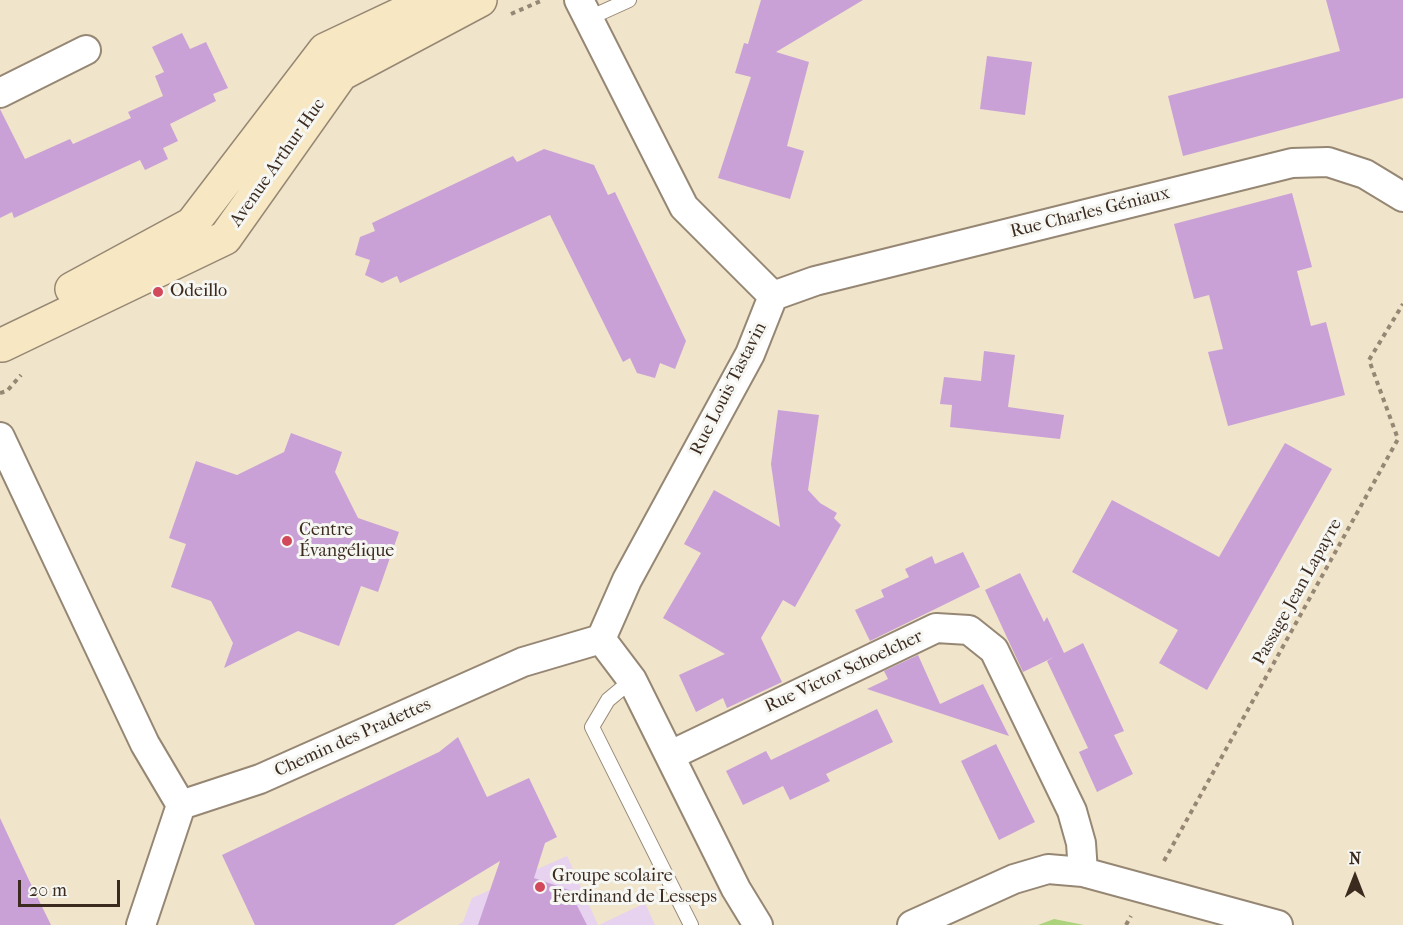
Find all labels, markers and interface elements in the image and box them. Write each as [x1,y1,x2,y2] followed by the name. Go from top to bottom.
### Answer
[226,95,330,231] street label: Avenue Arthur Huc
[1008,183,1172,243] street label: Rue Charles Géniaux
[170,281,227,303] place label: Odeillo
[151,285,165,299] marker: Odeillo
[686,319,772,459] street label: Rue Louis Tastavin
[1249,515,1347,669] street label: Passage Jean Lapayre
[299,520,394,562] place label: Centre Évangélique
[280,534,294,548] marker: Centre Évangélique
[762,626,926,718] street label: Rue Victor Schoelcher
[272,694,434,782] street label: Chemin des Pradettes
[1325,847,1385,907] north arrow
[1349,849,1361,868] text: N
[552,866,717,908] place label: Groupe scolaire Ferdinand de Lesseps
[21,868,123,906] scale bar
[29,880,67,901] text: 20 m
[533,880,547,894] marker: Groupe scolaire Ferdinand de Lesseps

